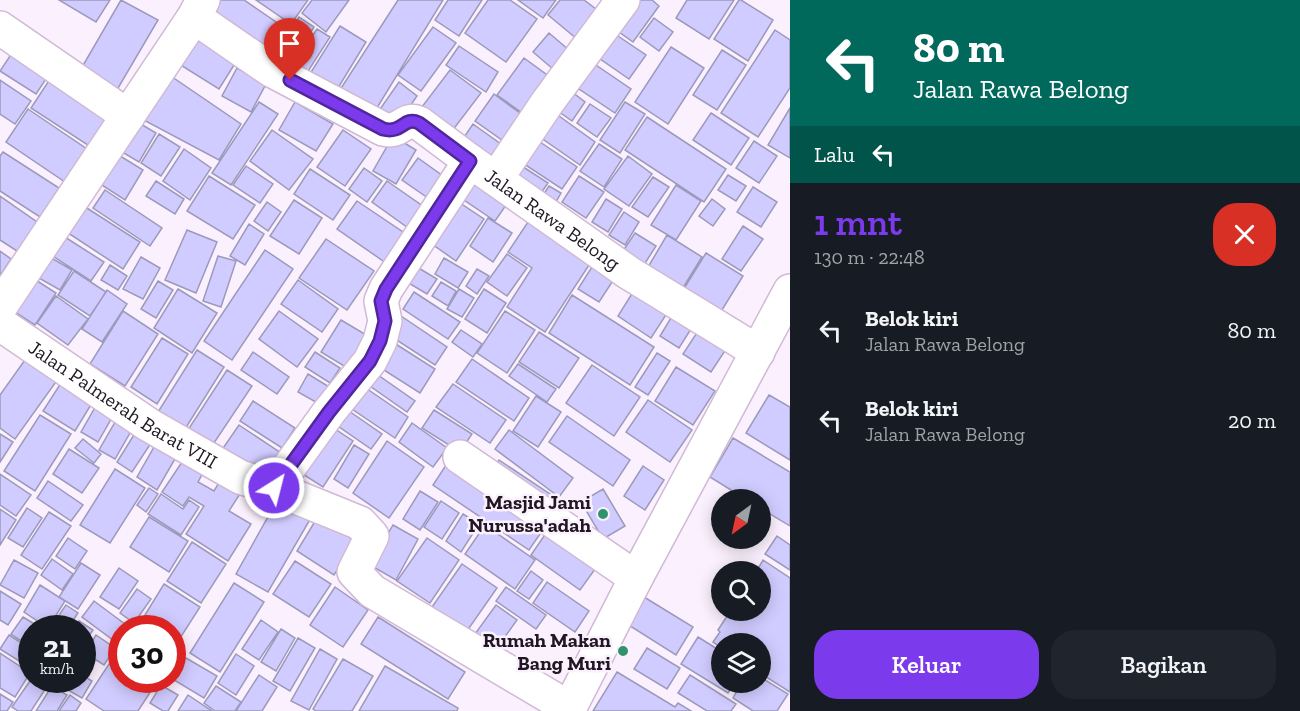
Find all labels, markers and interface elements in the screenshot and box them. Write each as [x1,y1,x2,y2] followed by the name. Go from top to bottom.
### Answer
[264,18,315,80] pin
[913,22,1004,73] text: 80 m
[814,24,892,102] icon: left
[273,27,306,60] icon: arrive
[913,73,1129,105] text: Jalan Rawa Belong
[867,138,900,171] icon: left
[814,141,855,168] text: Lalu
[480,163,625,275] street label: Jalan Rawa Belong
[814,201,902,244] text: 1 mnt
[1213,203,1276,266] button: close
[814,245,925,269] text: 130 m · 22:48
[865,305,958,332] text: Belok kiri
[814,314,847,347] icon: left
[1228,317,1276,344] text: 80 m
[865,332,1025,356] text: Jalan Rawa Belong
[24,335,222,473] street label: Jalan Palmerah Barat VIII
[865,395,958,422] text: Belok kiri
[814,404,847,437] icon: left
[1228,407,1276,434] text: 20 m
[865,422,1025,446] text: Jalan Rawa Belong
[242,456,306,520] position arrow
[711,489,771,549] north arrow
[711,489,771,693] map controls
[468,490,591,537] place label: Masjid Jami Nurussa'adah
[596,507,610,521] marker: Masjid Jami Nurussa'adah
[711,561,771,621] button: search
[108,615,186,693] speed limit sign: 30
[483,628,611,675] place label: Rumah Makan Bang Muri
[43,629,71,665] text: 21
[814,630,1039,699] button: Keluar
[1051,630,1276,699] button: Bagikan
[711,633,771,693] button: layers
[616,644,630,658] marker: Rumah Makan Bang Muri
[40,660,74,678] text: km/h

